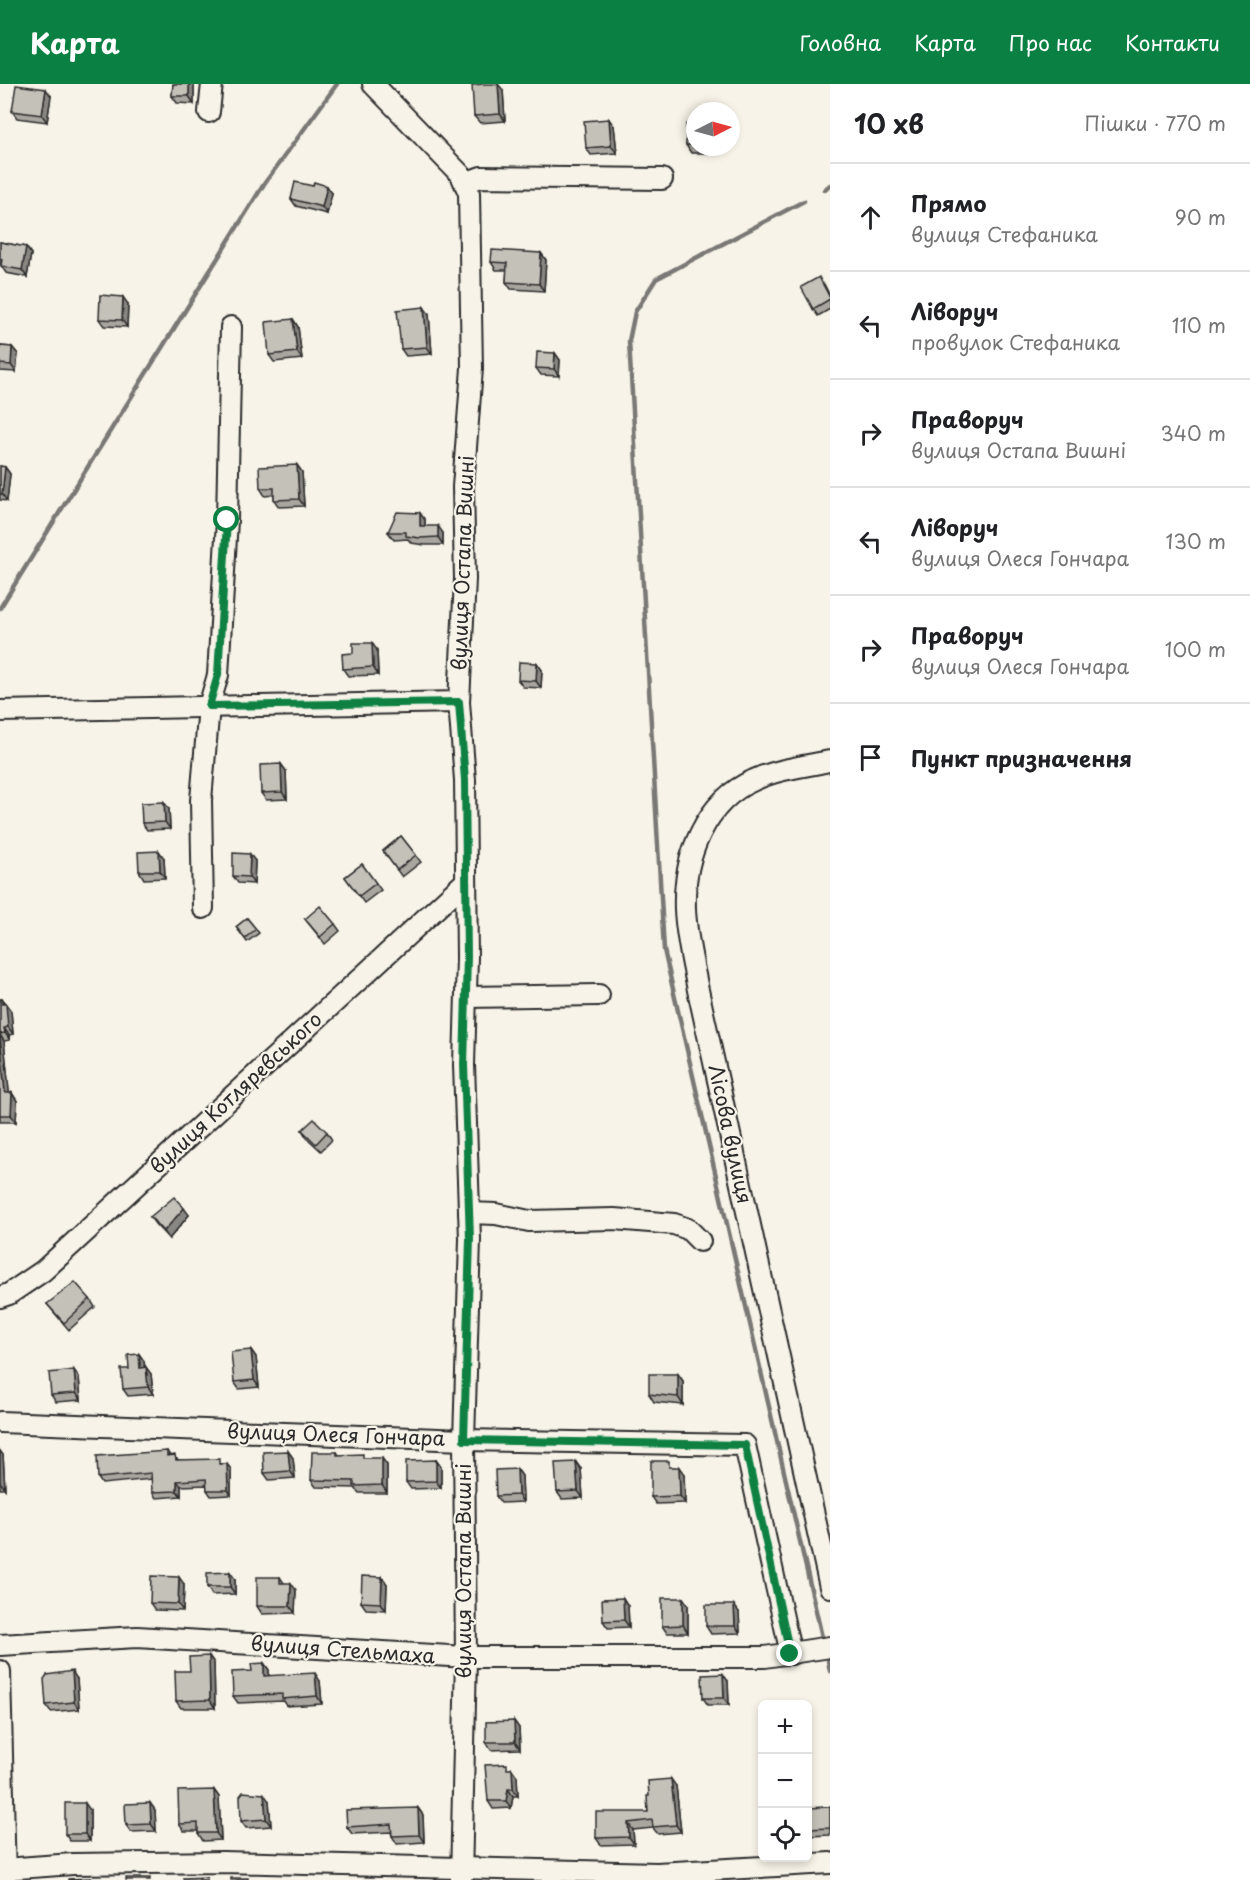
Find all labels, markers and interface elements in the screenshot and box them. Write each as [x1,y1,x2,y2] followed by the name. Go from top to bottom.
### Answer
[30,21,120,64] text: Карта
[800,26,881,58] text: Головна
[914,26,976,58] text: Карта
[1009,26,1092,58] text: Про нас
[1125,26,1220,58] text: Контакти
[686,102,740,156] north arrow
[854,104,924,143] text: 10 хв
[1085,108,1226,138] text: Пішки · 770 m
[911,186,986,219] text: Прямо
[854,201,887,234] icon: ahead
[1175,202,1226,232] text: 90 m
[911,219,1098,249] text: вулиця Стефаника
[911,294,998,327] text: Ліворуч
[854,309,887,342] icon: left
[1172,310,1226,340] text: 110 m
[911,327,1120,357] text: провулок Стефаника
[911,402,1024,435] text: Праворуч
[854,417,887,450] icon: right
[1161,418,1226,448] text: 340 m
[911,435,1126,465] text: вулиця Остапа Вишні
[443,455,481,671] street label: вулиця Остапа Вишні
[213,506,239,532] route start
[911,510,998,543] text: Ліворуч
[854,525,887,558] icon: left
[1166,526,1226,556] text: 130 m
[911,543,1129,573] text: вулиця Олеся Гончара
[911,618,1024,651] text: Праворуч
[854,633,887,666] icon: right
[1165,634,1226,664] text: 100 m
[911,651,1129,681] text: вулиця Олеся Гончара
[854,741,887,774] icon: arrive
[911,741,1132,774] text: Пункт призначення
[142,1004,328,1180] street label: вулиця Котляревського
[702,1061,760,1206] street label: Лісова вулиця
[226,1415,446,1453] street label: вулиця Олеся Гончара
[448,1463,478,1679] street label: вулиця Остапа Вишні
[250,1628,437,1670] street label: вулиця Стельмаха
[776,1640,802,1666] route end
[758,1700,812,1862] map controls
[758,1700,812,1754] button: +
[758,1754,812,1808] button: −
[758,1808,812,1862] button: locate

